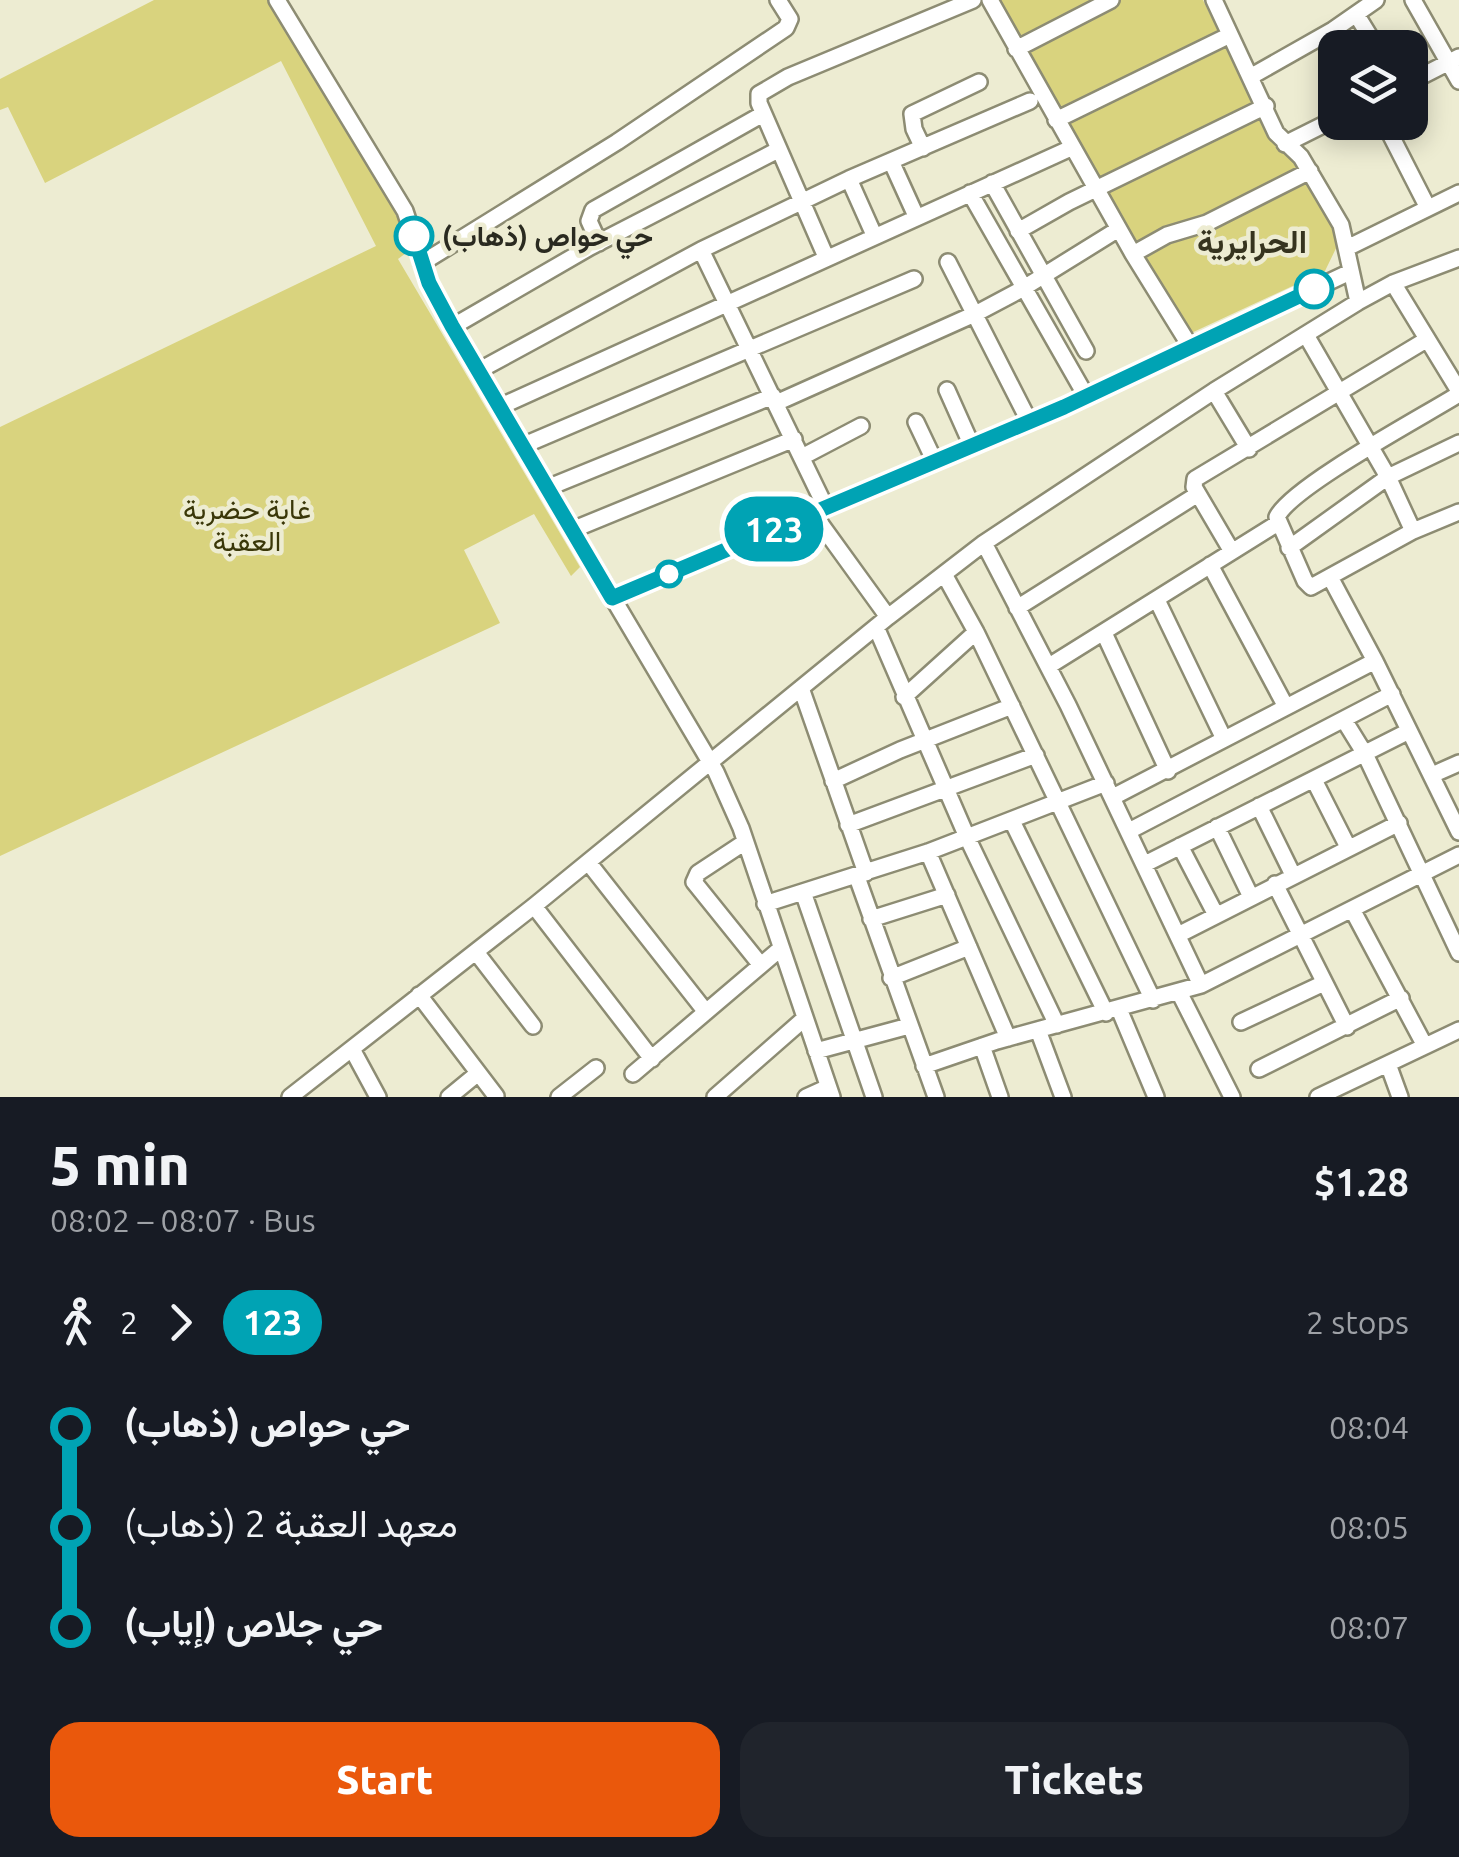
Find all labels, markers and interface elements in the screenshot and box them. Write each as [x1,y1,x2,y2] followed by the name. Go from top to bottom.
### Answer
[1318,30,1428,140] map controls
[1318,30,1428,140] button: layers
[395,217,433,255] marker: حي حواص (ذهاب)
[442,220,653,260] place label: حي حواص (ذهاب)
[1197,223,1307,262] district label: الحرايرية
[1295,270,1333,308] unlabelled marker
[183,493,311,558] park label: غابة حضرية العقبة
[716,496,832,562] line badge: 123
[744,509,804,549] text: 123
[656,561,682,587] unlabelled marker
[50,1134,190,1195] text: 5 min
[1314,1161,1409,1203] text: $1.28
[50,1202,316,1238] text: 08:02 – 08:07 · Bus
[50,1295,105,1350] icon: walk
[153,1295,208,1350] icon: forward
[243,1302,302,1342] text: 123
[120,1304,138,1340] text: 2
[1306,1304,1409,1340] text: 2 stops
[124,1402,410,1444] text: حي حواص (ذهاب)
[1329,1409,1409,1445] text: 08:04
[124,1502,458,1544] text: معهد العقبة 2 (ذهاب)
[1329,1509,1409,1545] text: 08:05
[124,1602,383,1644] text: حي جلاص (إياب)
[1329,1609,1409,1645] text: 08:07
[50,1722,720,1837] button: Start
[740,1722,1409,1837] button: Tickets

